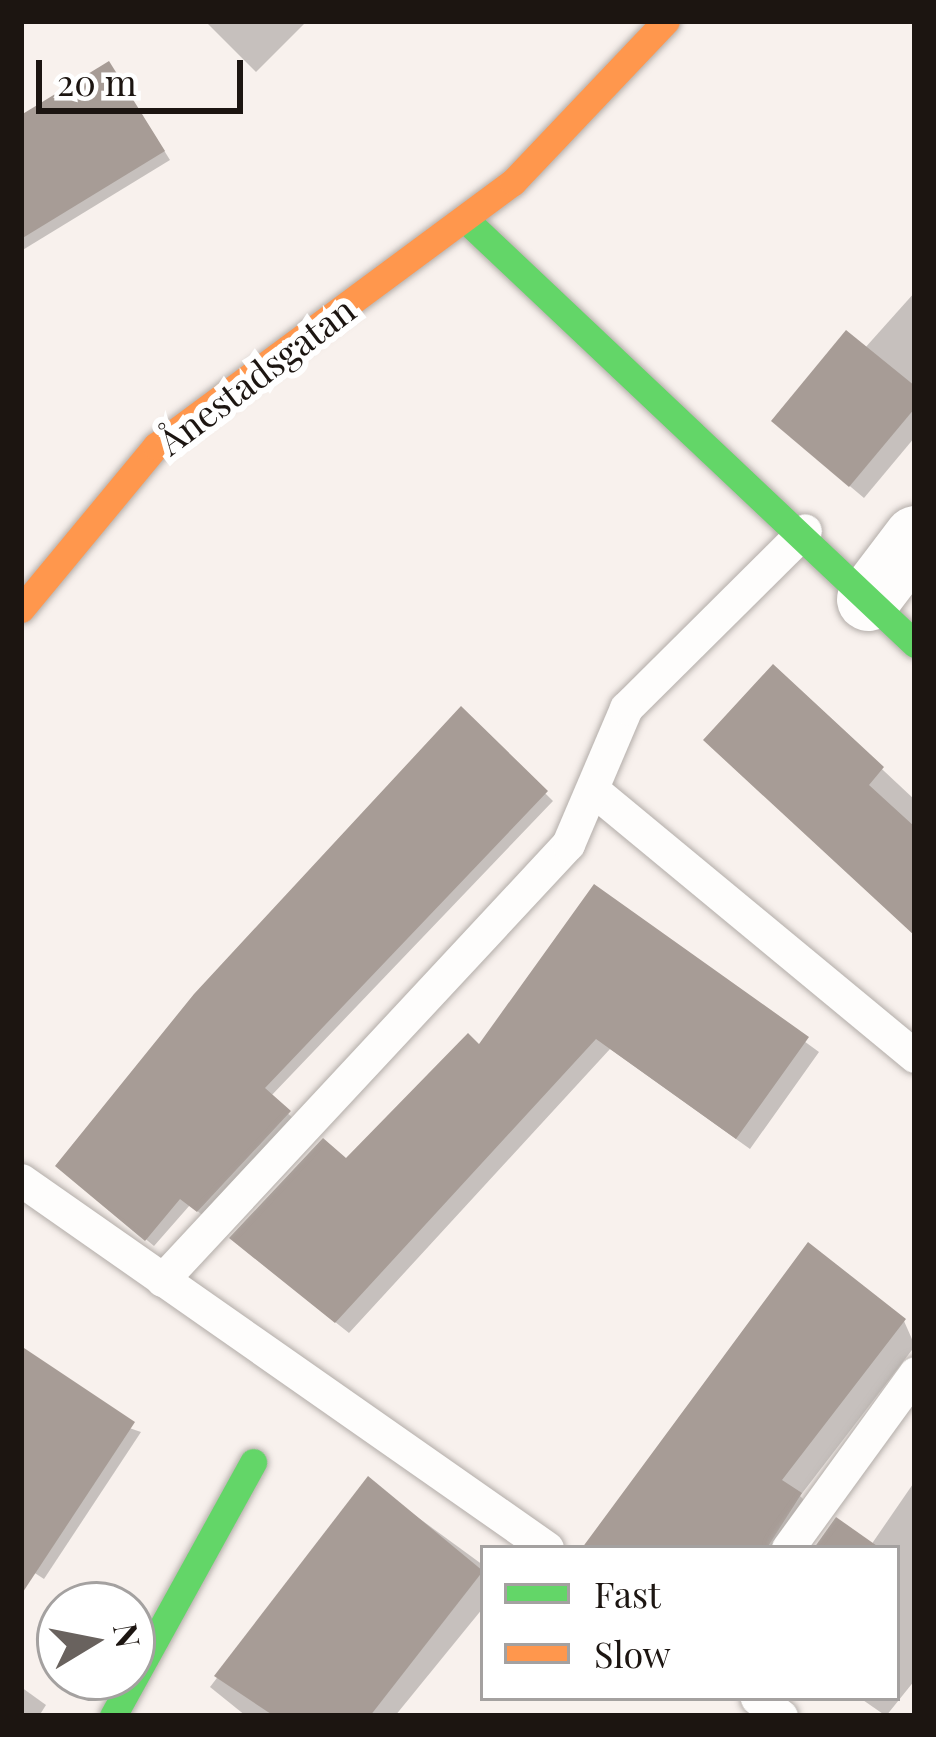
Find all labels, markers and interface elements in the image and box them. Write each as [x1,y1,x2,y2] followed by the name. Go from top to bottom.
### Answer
[42,36,249,110] scale bar
[57,57,137,105] text: 20 m
[149,287,363,463] street label: Ånestadsgatan
[480,1545,900,1701] legend
[594,1569,661,1617] text: Fast
[36,1581,156,1701] north arrow
[105,1620,152,1651] text: N
[594,1629,671,1677] text: Slow

